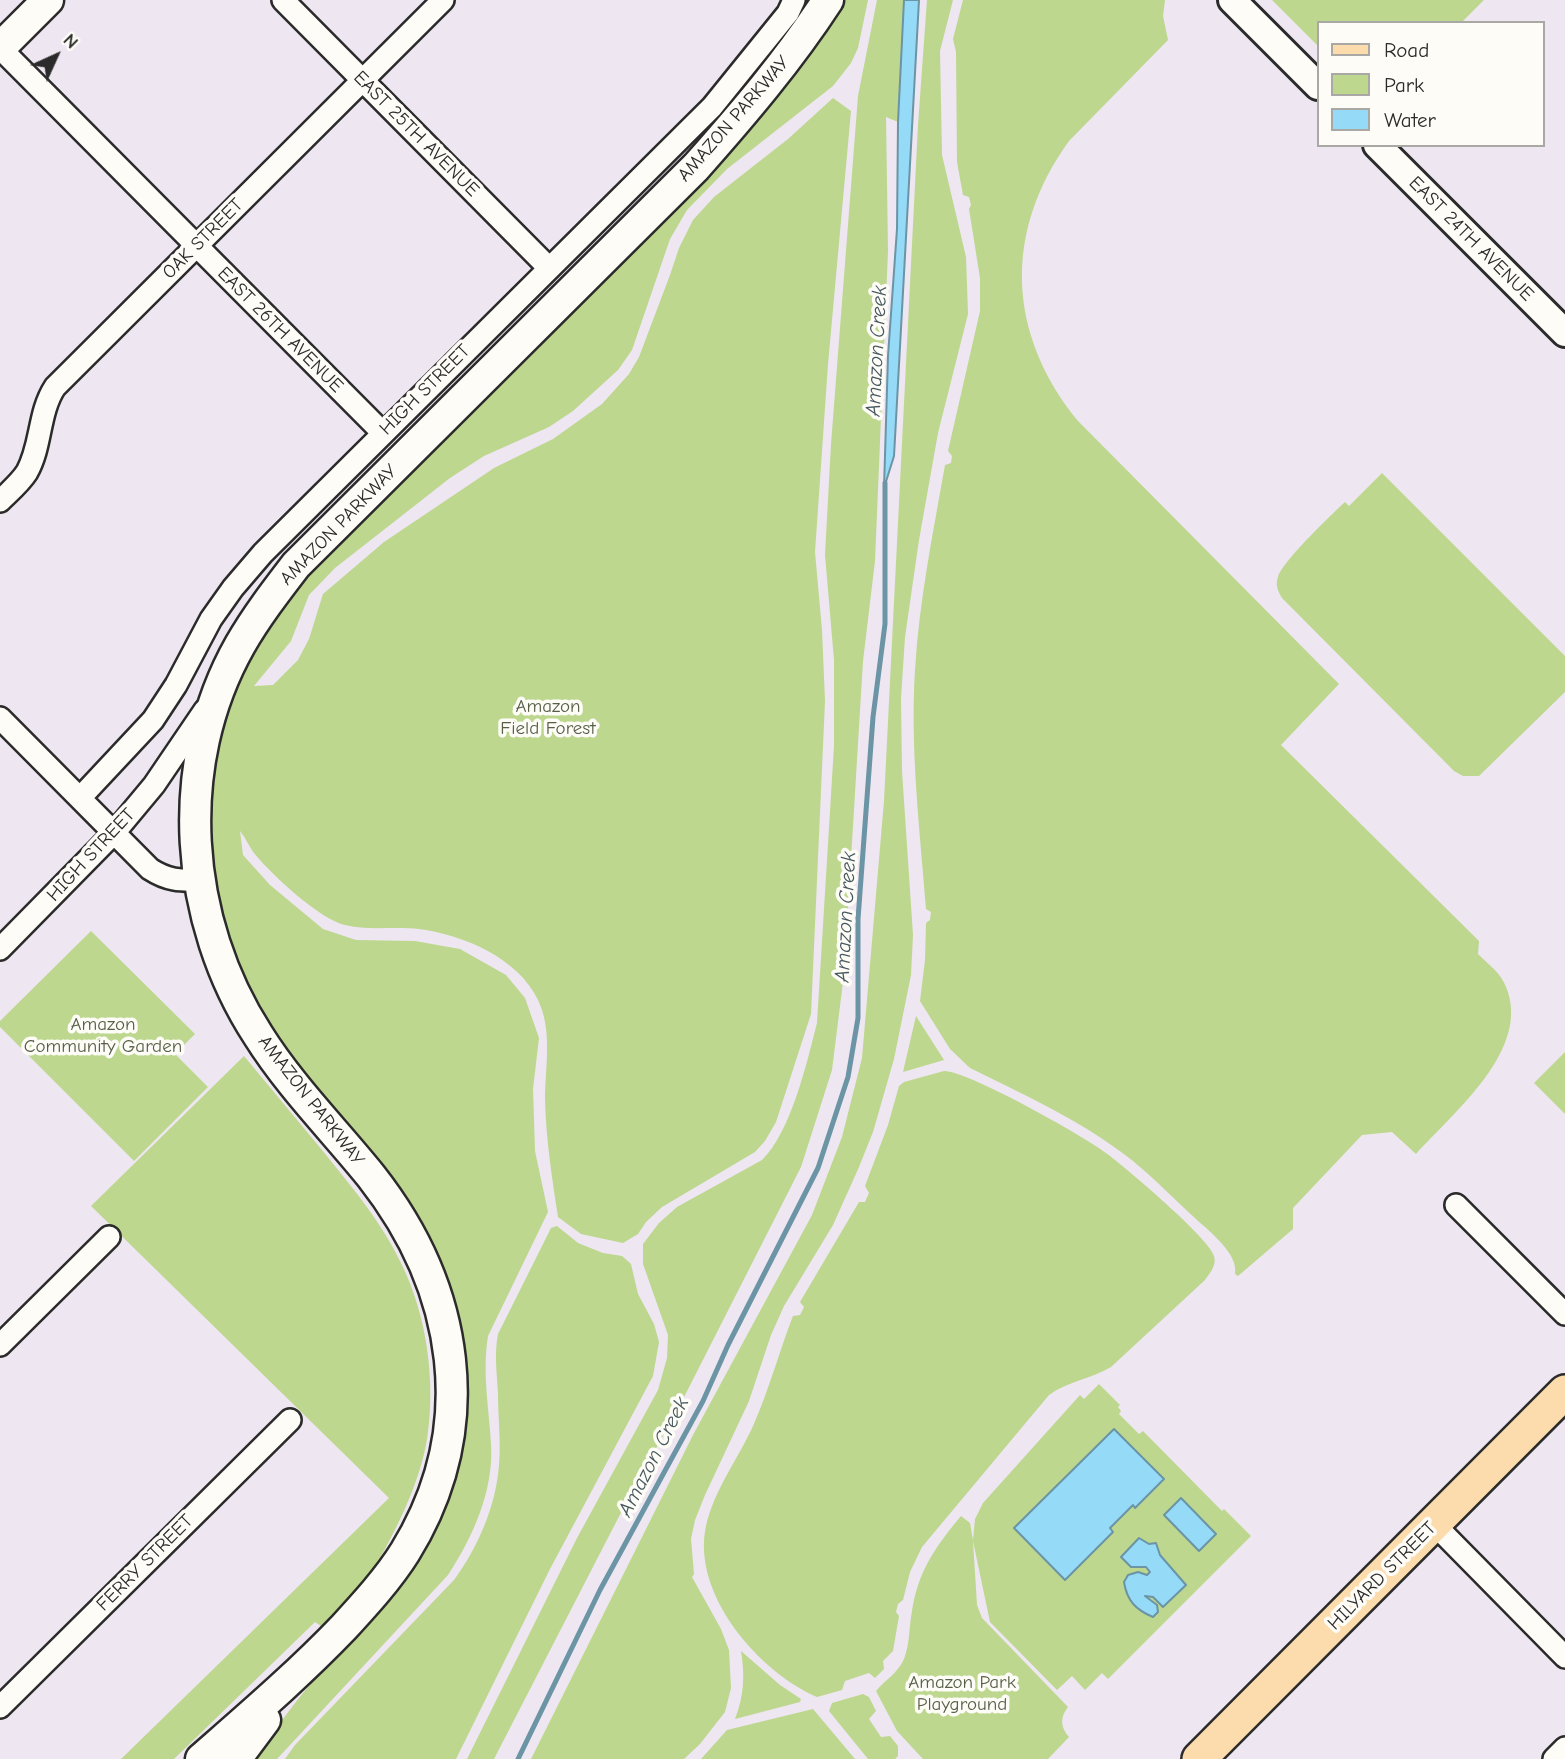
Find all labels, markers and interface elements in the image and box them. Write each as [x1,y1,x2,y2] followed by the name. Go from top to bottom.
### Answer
[21,21,91,91] north arrow
[1316,21,1544,147] legend
[59,29,83,53] text: N
[1384,38,1429,62] text: Road
[673,51,795,187] street label: AMAZON PARKWAY
[348,66,484,202] street label: EAST 25TH AVENUE
[1384,73,1424,97] text: Park
[1384,108,1436,132] text: Water
[1404,172,1538,306] street label: EAST 24TH AVENUE
[158,194,248,284] street label: OAK STREET
[212,262,348,398] street label: EAST 26TH AVENUE
[861,285,893,417] water label: Amazon Creek
[375,340,475,440] street label: HIGH STREET
[276,460,402,590] street label: AMAZON PARKWAY
[500,696,596,740] park label: Amazon Field Forest
[42,804,140,906] street label: HIGH STREET
[830,851,862,983] water label: Amazon Creek
[24,1014,182,1058] park label: Amazon Community Garden
[253,1031,369,1171] street label: AMAZON PARKWAY
[613,1393,695,1521] water label: Amazon Creek
[92,1510,198,1616] street label: FERRY STREET
[1323,1517,1441,1635] street label: HILYARD STREET
[908,1672,1016,1716] park label: Amazon Park Playground

